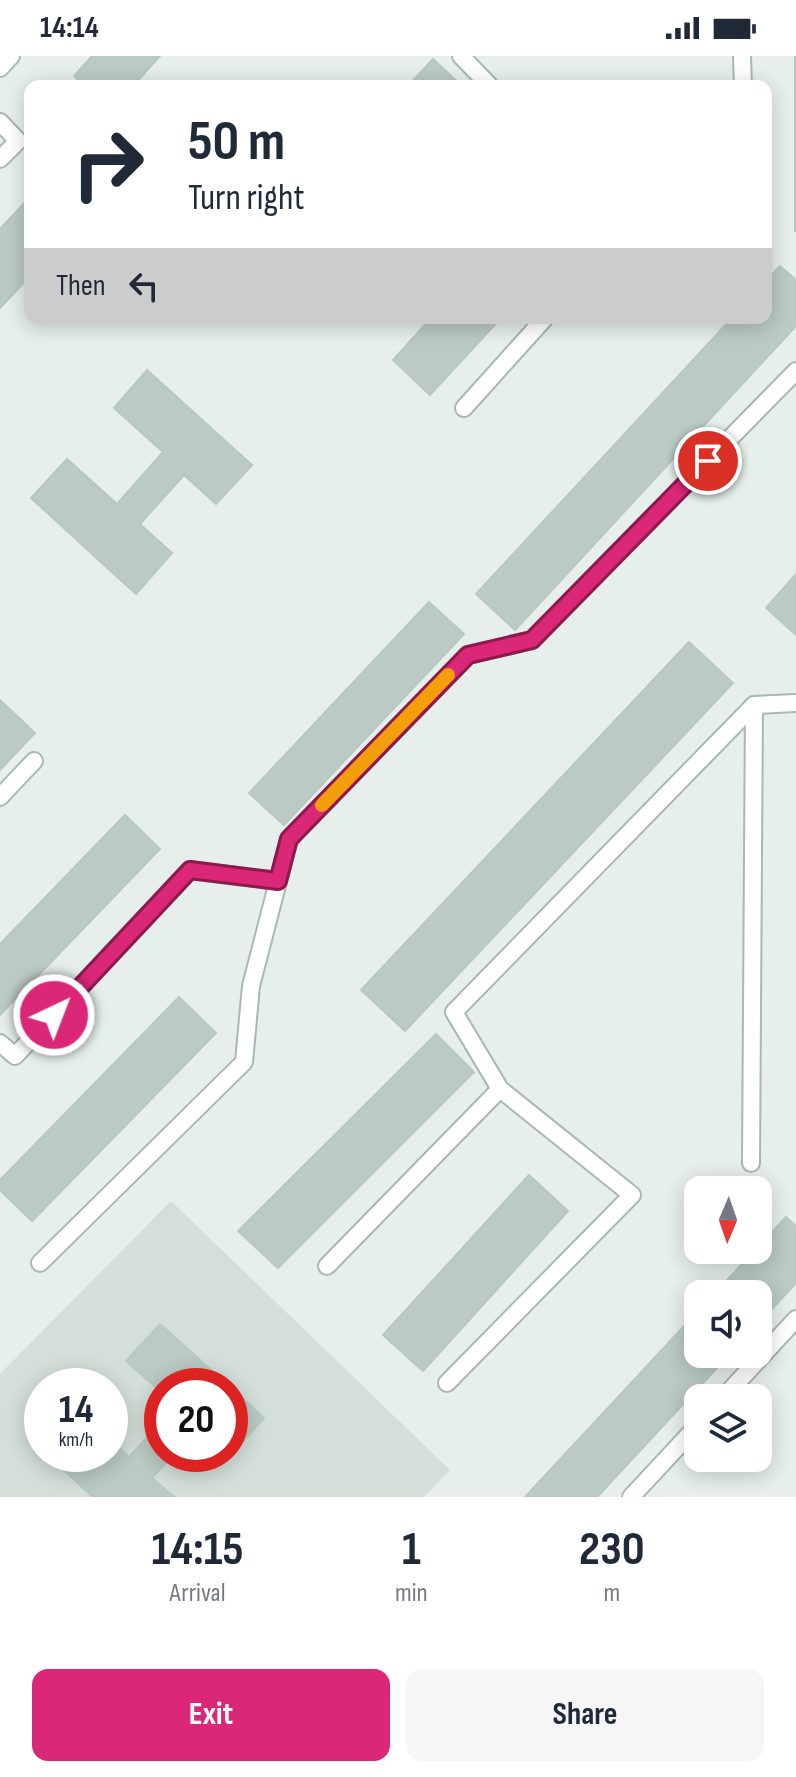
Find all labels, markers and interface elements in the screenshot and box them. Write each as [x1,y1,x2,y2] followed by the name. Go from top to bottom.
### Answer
[40,10,99,46] text: 14:14
[188,109,285,176] text: 50 m
[56,112,160,216] icon: right
[188,177,305,220] text: Turn right
[122,264,166,308] icon: left
[56,268,106,304] text: Then
[674,427,742,495] pin
[686,439,730,483] icon: arrive
[12,973,96,1057] position arrow
[684,1176,772,1264] north arrow
[684,1176,772,1472] map controls
[684,1280,772,1368] button: sound
[144,1368,248,1472] speed limit sign: 20
[684,1384,772,1472] button: layers
[59,1386,93,1434] text: 14
[59,1428,93,1452] text: km/h
[151,1521,244,1578] text: 14:15
[402,1521,421,1578] text: 1
[579,1521,645,1578] text: 230
[170,1578,225,1609] text: Arrival
[395,1578,428,1609] text: min
[603,1578,620,1609] text: m
[32,1669,390,1761] button: Exit
[406,1669,764,1761] button: Share

